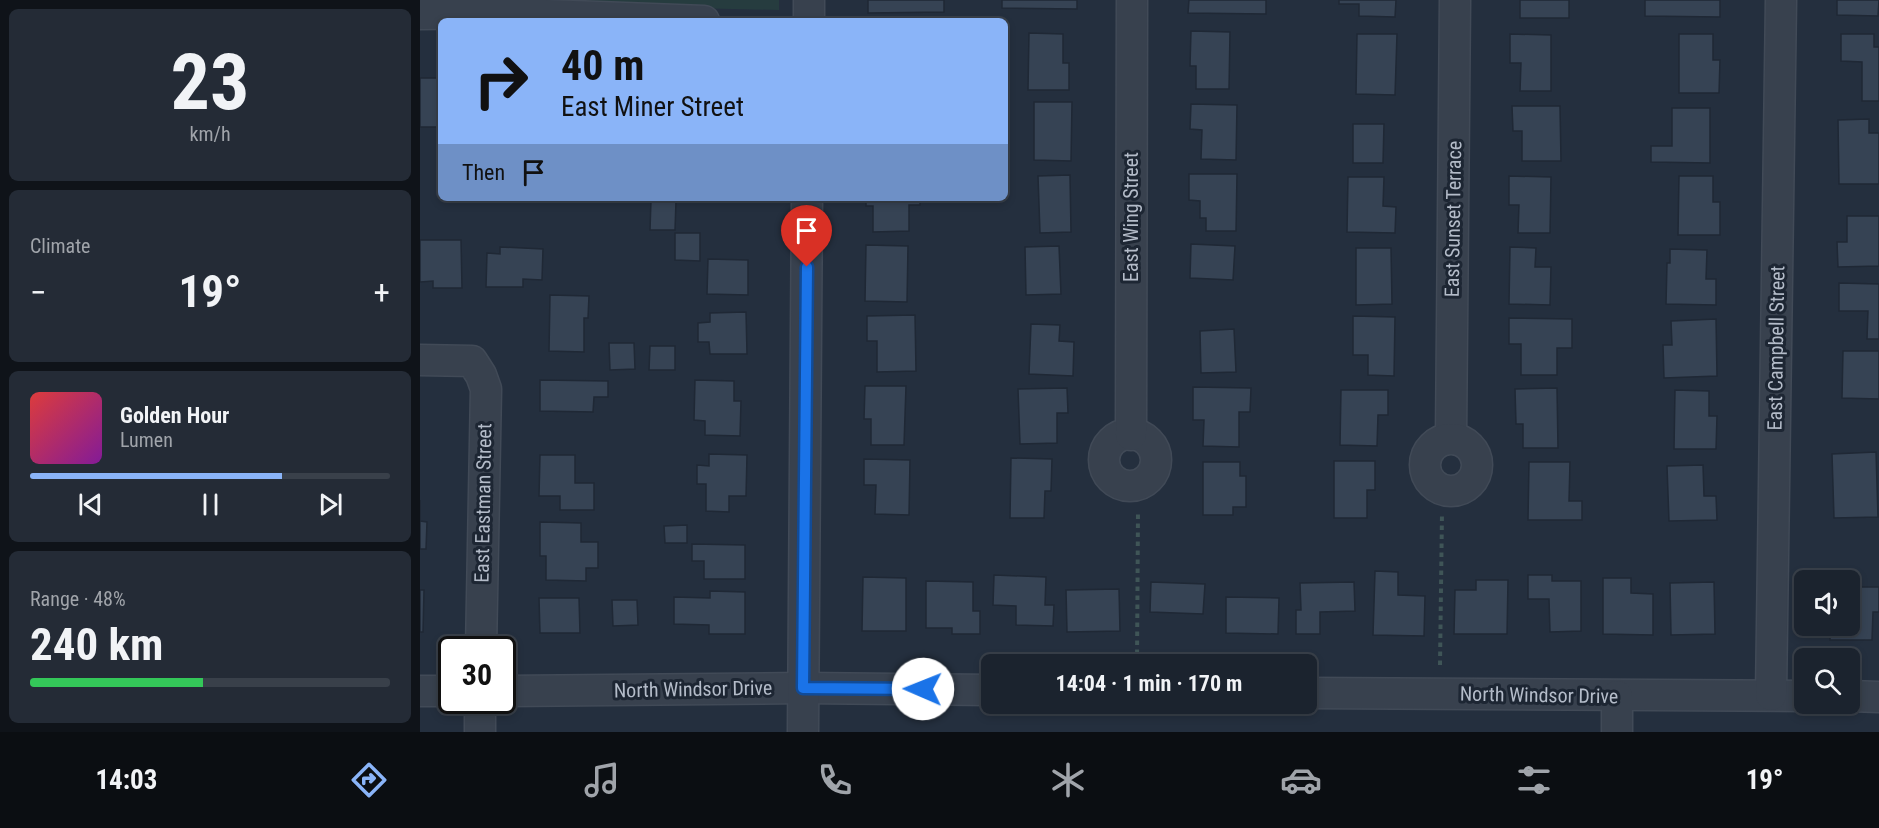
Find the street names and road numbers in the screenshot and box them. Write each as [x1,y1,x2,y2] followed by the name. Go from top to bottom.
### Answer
[1440,141,1466,297] street label: East Sunset Terrace
[1119,152,1143,282] street label: East Wing Street
[1763,265,1789,431] street label: East Campbell Street
[470,423,496,583] street label: East Eastman Street
[614,676,772,702] street label: North Windsor Drive
[1460,682,1618,708] street label: North Windsor Drive

